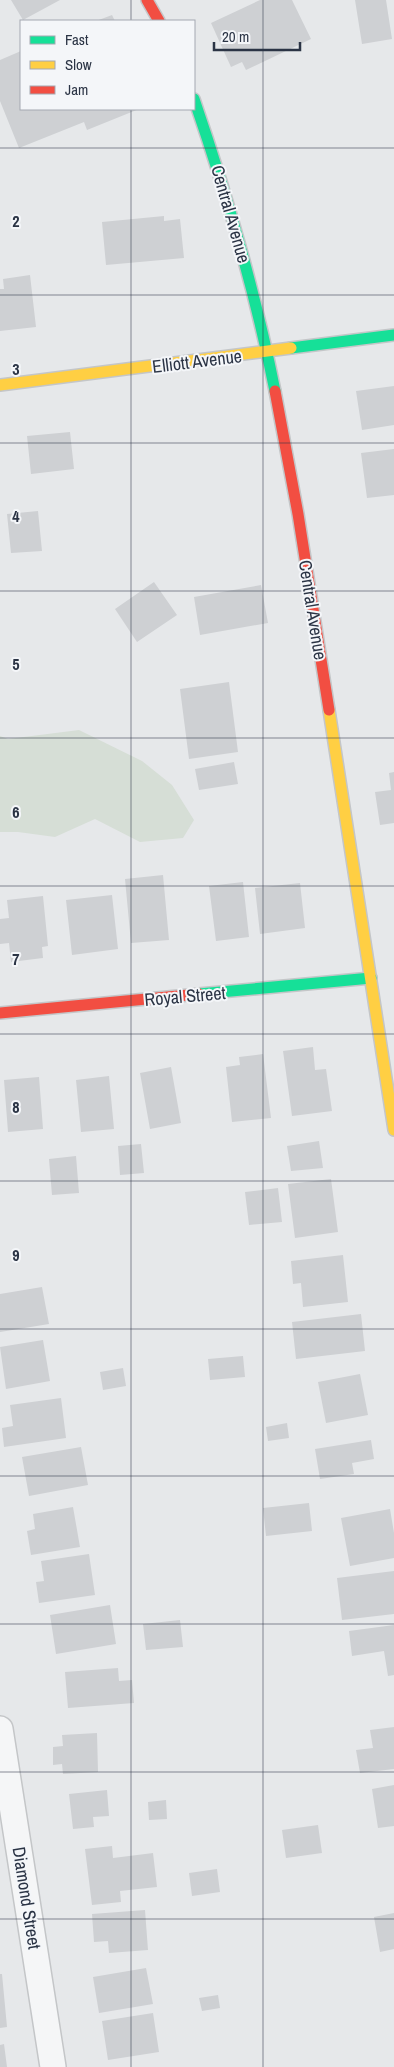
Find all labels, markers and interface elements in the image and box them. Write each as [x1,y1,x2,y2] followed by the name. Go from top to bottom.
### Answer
[20,20,195,110] legend
[214,20,300,52] scale bar
[222,26,249,47] text: 20 m
[65,29,89,50] text: Fast
[65,54,92,75] text: Slow
[65,79,88,100] text: Jam
[205,162,257,266] street label: Central Avenue
[12,210,20,232] text: 2
[151,343,243,379] street label: Elliott Avenue
[12,358,20,380] text: 3
[12,505,20,527] text: 4
[293,558,333,662] street label: Central Avenue
[12,653,20,675] text: 5
[12,801,20,823] text: 6
[12,948,20,970] text: 7
[143,980,227,1012] street label: Royal Street
[12,1096,20,1118] text: 8
[12,1244,20,1266] text: 9
[7,1845,47,1951] street label: Diamond Street

